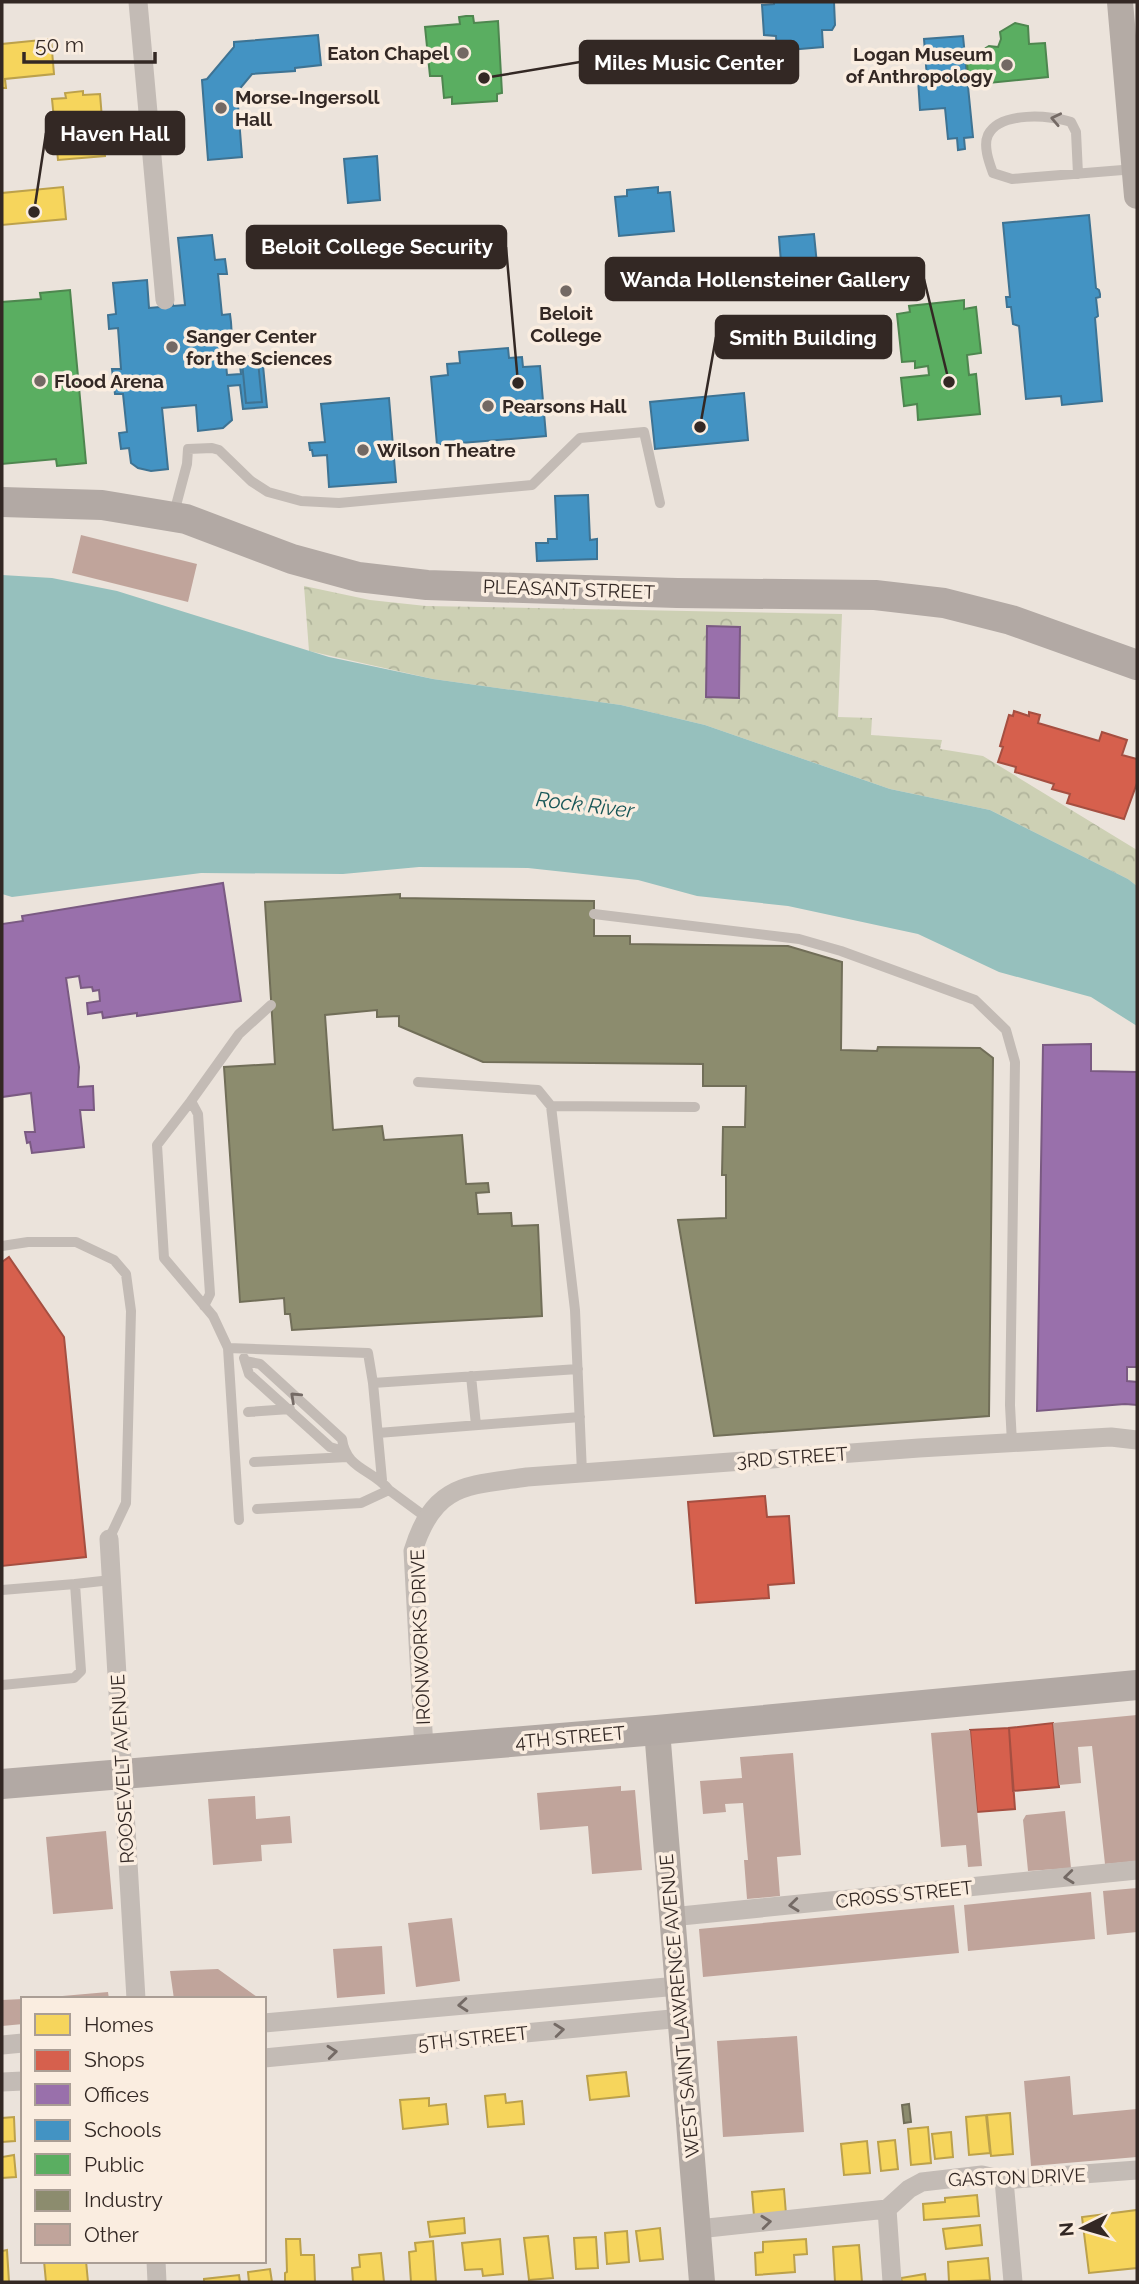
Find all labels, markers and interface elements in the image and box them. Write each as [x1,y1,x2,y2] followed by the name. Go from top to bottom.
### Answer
[24,21,156,65] scale bar
[35,32,84,57] text: 50 m
[580,41,798,83] callout: Miles Music Center
[327,42,450,64] place label: Eaton Chapel
[846,43,994,87] place label: Logan Museum of Anthropology
[455,45,471,61] marker: Eaton Chapel
[594,50,784,75] text: Miles Music Center
[999,57,1015,73] marker: Logan Museum of Anthropology
[235,86,380,130] place label: Morse-Ingersoll Hall
[213,100,229,116] marker: Morse-Ingersoll Hall
[46,112,184,154] callout: Haven Hall
[1050,112,1062,127] one-way arrow
[60,121,170,146] text: Haven Hall
[247,226,506,268] callout: Beloit College Security
[261,234,493,259] text: Beloit College Security
[606,258,924,300] callout: Wanda Hollensteiner Gallery
[620,267,910,292] text: Wanda Hollensteiner Gallery
[558,283,574,299] marker: Beloit College
[530,302,602,346] place label: Beloit College
[716,316,891,358] callout: Smith Building
[186,325,332,369] place label: Sanger Center for the Sciences
[729,325,877,350] text: Smith Building
[164,339,180,355] marker: Sanger Center for the Sciences
[54,370,164,392] place label: Flood Arena
[32,373,48,389] marker: Flood Arena
[502,395,628,417] place label: Pearsons Hall
[480,398,496,414] marker: Pearsons Hall
[377,439,516,461] place label: Wilson Theatre
[355,442,371,458] marker: Wilson Theatre
[483,575,656,603] street label: PLEASANT STREET
[535,786,636,823] water label: Rock River
[290,1393,303,1406] one-way arrow
[736,1442,849,1472] street label: 3RD STREET
[406,1549,434,1725] street label: IRONWORKS DRIVE
[106,1674,138,1864] street label: ROOSEVELT AVENUE
[514,1721,626,1753] street label: 4TH STREET
[655,1853,703,2159] street label: WEST SAINT LAWRENCE AVENUE
[1064,1869,1075,1884] one-way arrow
[834,1876,974,1912] street label: CROSS STREET
[788,1897,800,1912] one-way arrow
[21,1997,266,2263] legend
[458,1997,469,2012] one-way arrow
[84,2012,154,2037] text: Homes
[417,2021,529,2055] street label: 5TH STREET
[553,2022,564,2037] one-way arrow
[327,2045,338,2060] one-way arrow
[84,2047,145,2072] text: Shops
[84,2082,149,2107] text: Offices
[84,2117,161,2142] text: Schools
[84,2152,144,2177] text: Public
[948,2164,1086,2190] street label: GASTON DRIVE
[84,2187,163,2212] text: Industry
[1048,2193,1118,2263] north arrow
[760,2215,771,2230] one-way arrow
[1054,2221,1078,2238] text: N
[84,2222,139,2247] text: Other

